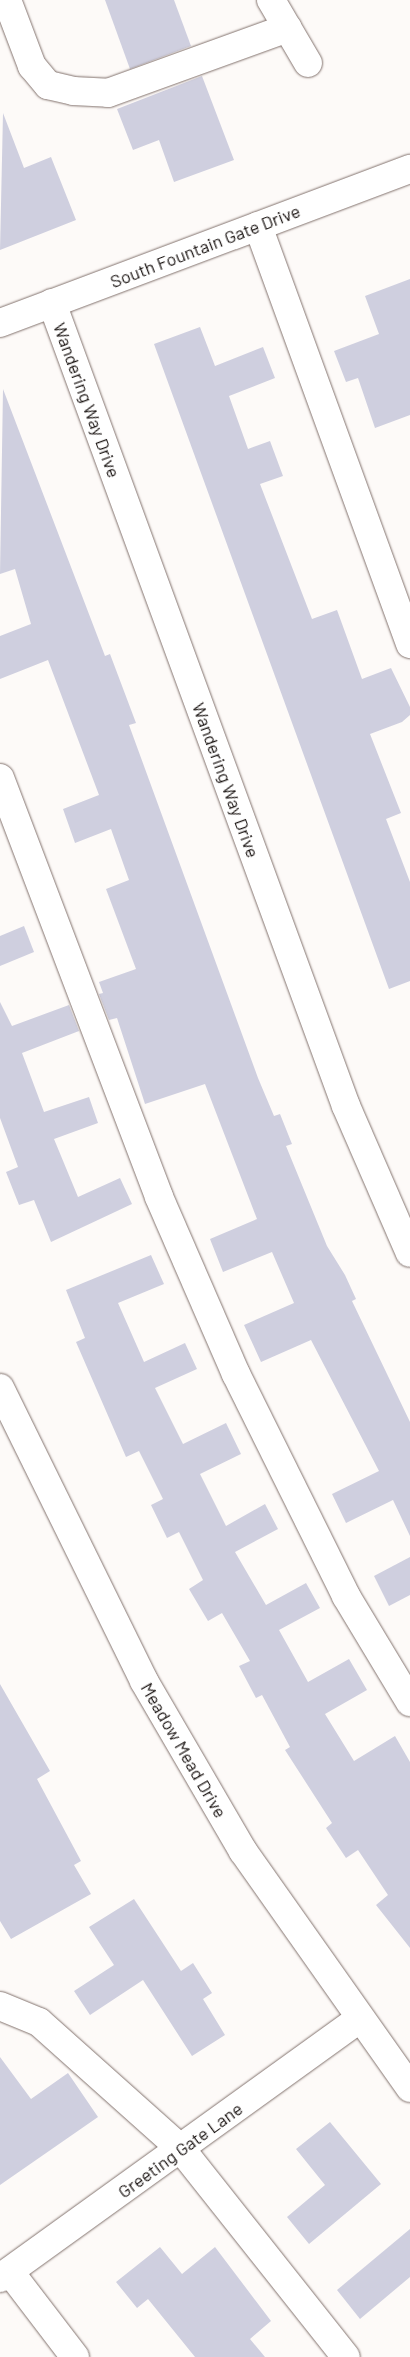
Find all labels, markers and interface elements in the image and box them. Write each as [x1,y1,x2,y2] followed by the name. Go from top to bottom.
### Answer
[107,200,303,292] street label: South Fountain Gate Drive
[49,320,125,480] street label: Wandering Way Drive
[188,700,264,860] street label: Wandering Way Drive
[137,1679,231,1821] street label: Meadow Mead Drive
[113,2098,247,2202] street label: Greeting Gate Lane

